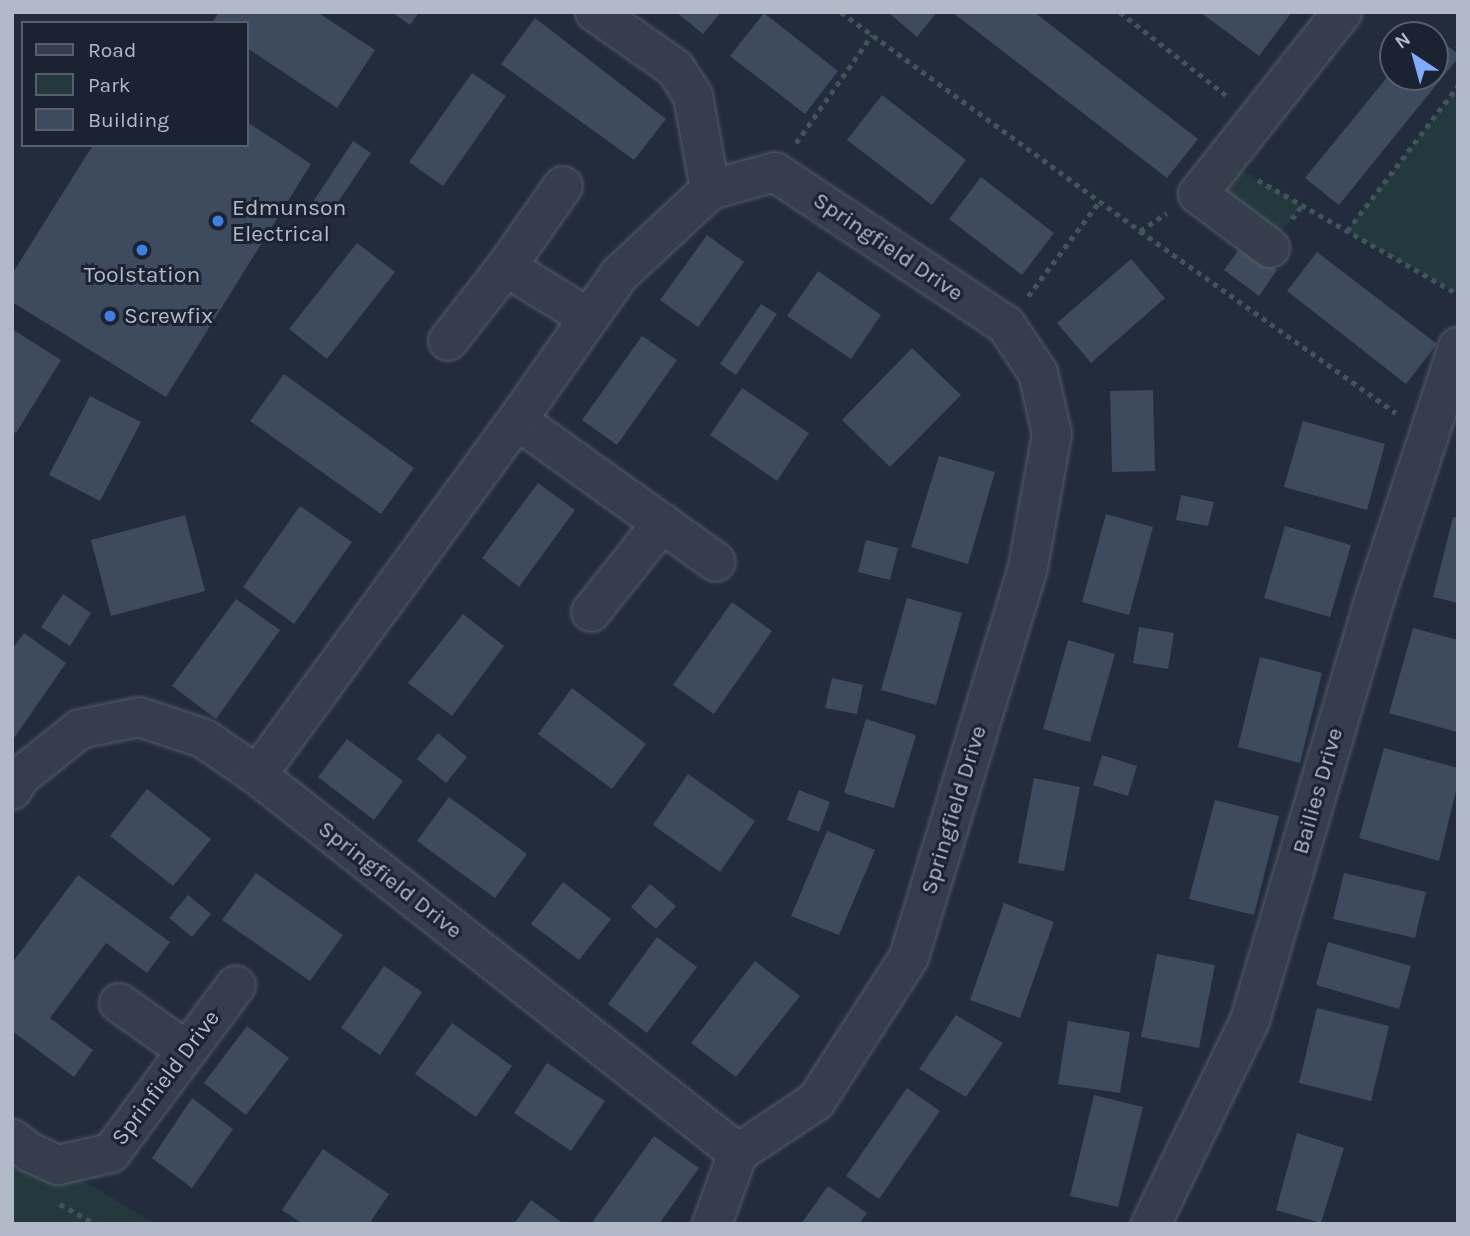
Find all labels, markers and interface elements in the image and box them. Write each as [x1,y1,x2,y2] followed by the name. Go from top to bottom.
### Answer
[21,21,248,147] legend
[1379,21,1449,91] north arrow
[1391,28,1415,54] text: N
[88,38,136,62] text: Road
[88,73,131,97] text: Park
[88,108,169,132] text: Building
[808,187,968,307] street label: Springfield Drive
[232,194,346,248] place label: Edmunson Electrical
[210,213,226,229] marker: Edmunson Electrical
[134,242,150,258] marker: Toolstation
[84,261,200,289] place label: Toolstation
[124,302,213,330] place label: Screwfix
[102,308,118,324] marker: Screwfix
[915,722,993,898] street label: Springfield Drive
[1287,725,1349,857] street label: Bailies Drive
[312,815,468,945] street label: Springfield Drive
[106,1005,226,1151] street label: Sprinfield Drive

